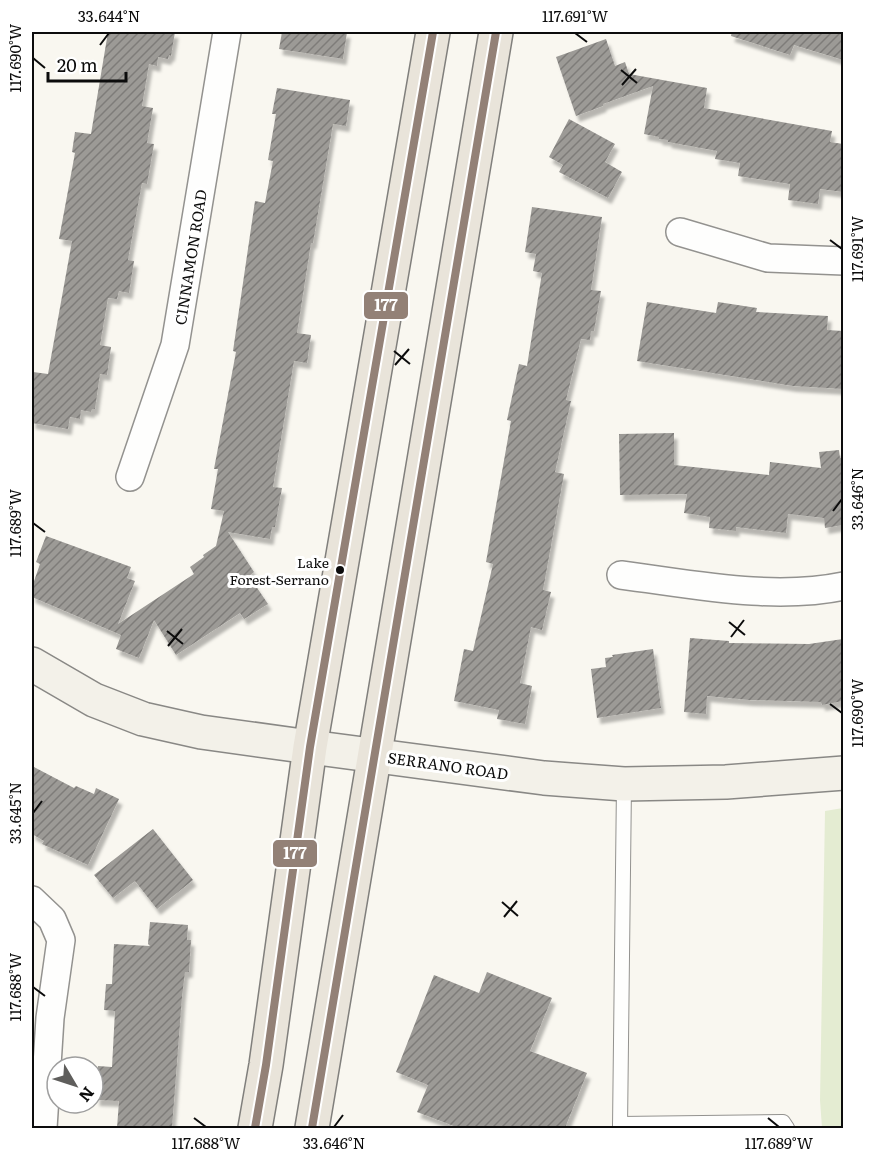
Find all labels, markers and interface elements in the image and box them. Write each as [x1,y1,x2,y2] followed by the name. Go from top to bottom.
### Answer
[78,4,140,27] text: 33.644°N
[542,4,609,27] text: 117.691°W
[3,23,26,92] text: 117.690°W
[48,45,126,83] scale bar
[57,51,98,78] text: 20 m
[168,187,212,327] street label: CINNAMON ROAD
[845,215,868,282] text: 117.691°W
[363,291,409,320] line badge: 177
[374,292,398,316] text: 177
[845,468,868,530] text: 33.646°N
[3,488,26,557] text: 117.689°W
[229,552,329,589] place label: Lake Forest-Serrano
[334,564,346,576] marker: Lake Forest-Serrano
[845,678,868,747] text: 117.690°W
[386,745,510,785] street label: SERRANO ROAD
[3,782,26,844] text: 33.645°N
[272,839,318,868] line badge: 177
[283,840,307,864] text: 177
[3,952,26,1021] text: 117.688°W
[45,1055,105,1115] north arrow
[74,1082,101,1108] text: N
[172,1131,241,1154] text: 117.688°W
[303,1131,365,1154] text: 33.646°N
[745,1131,814,1154] text: 117.689°W

